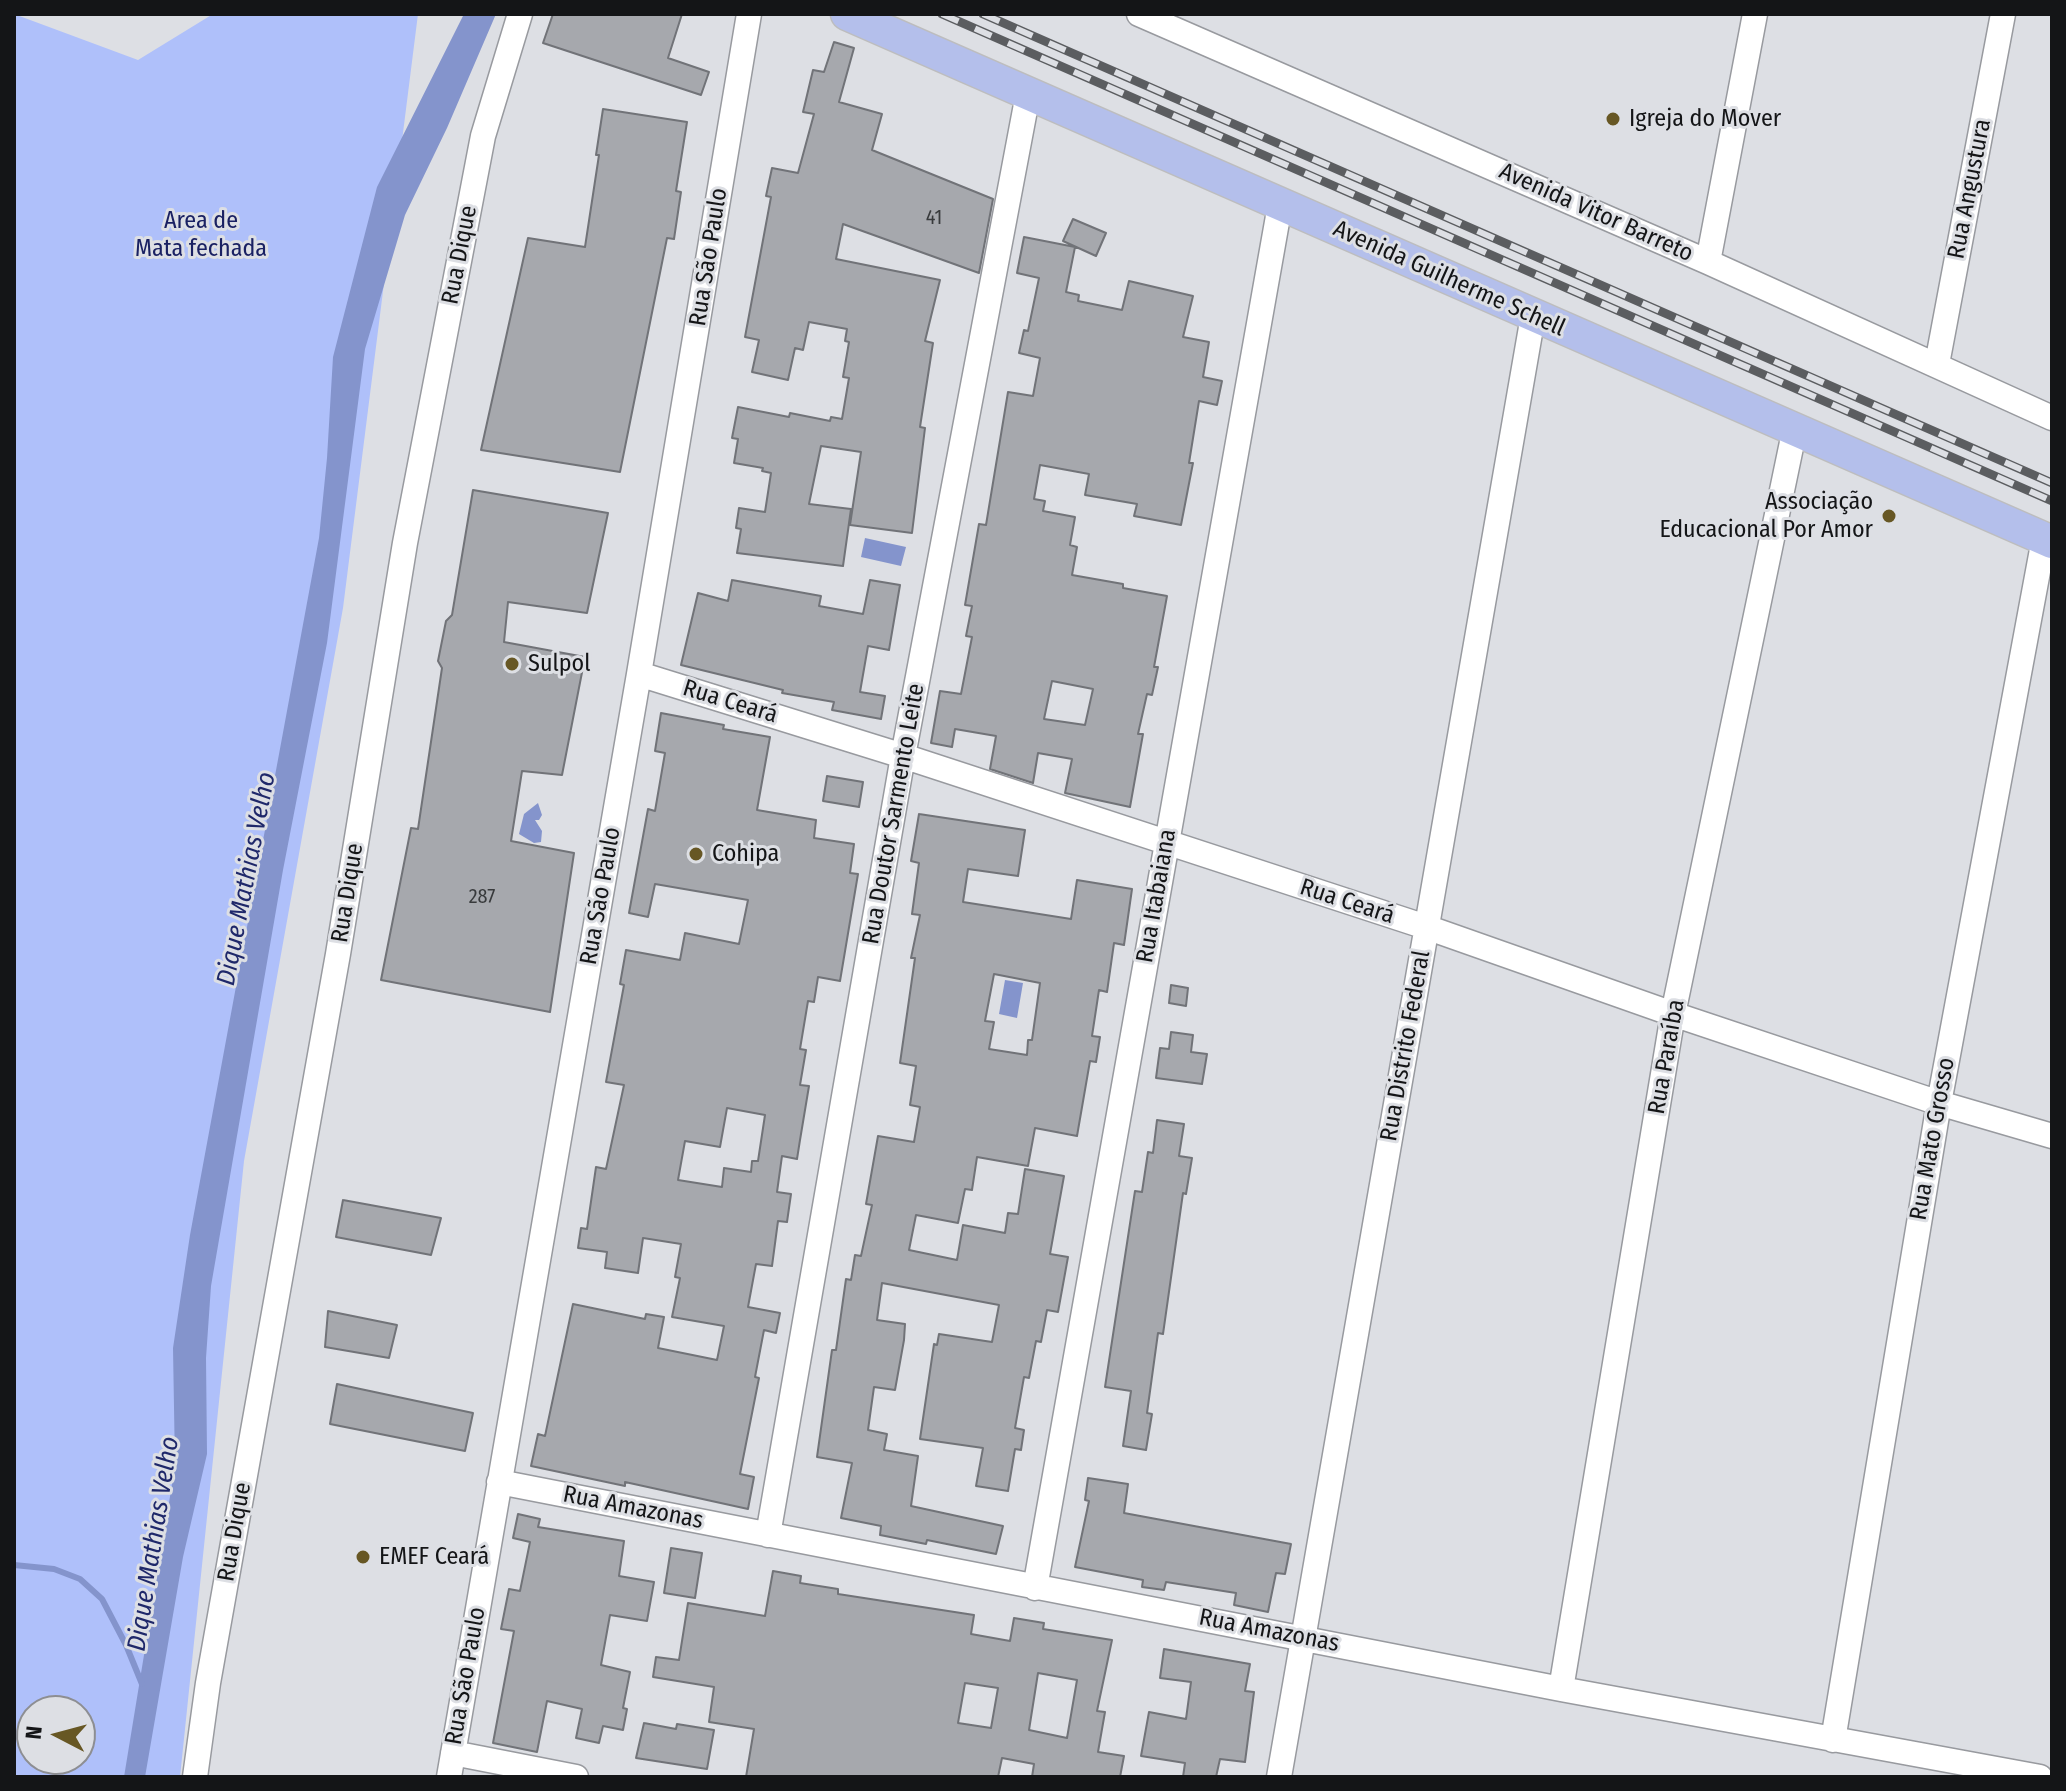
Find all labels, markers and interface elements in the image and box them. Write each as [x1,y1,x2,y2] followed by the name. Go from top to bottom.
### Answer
[1629,105,1781,133] place label: Igreja do Mover
[1604,110,1622,128] marker: Igreja do Mover
[1942,117,1998,261] street label: Rua Angustura
[1495,157,1697,269] street label: Avenida Vitor Barreto
[684,186,734,328] street label: Rua São Paulo
[436,203,484,307] street label: Rua Dique
[926,206,942,230] house number: 41
[135,207,267,263] park label: Area de Mata fechada
[1329,215,1569,343] street label: Avenida Guilherme Schell
[1659,488,1873,544] place label: Associação Educacional Por Amor
[1880,507,1898,525] marker: Associação Educacional Por Amor
[528,650,591,678] place label: Sulpol
[503,655,521,673] marker: Sulpol
[679,674,781,730] street label: Rua Ceará
[857,681,931,947] street label: Rua Doutor Sarmento Leite
[211,770,283,988] water label: Dique Mathias Velho
[575,825,627,967] street label: Rua São Paulo
[1131,827,1183,965] street label: Rua Itabaiana
[712,840,779,868] place label: Cohipa
[326,841,370,945] street label: Rua Dique
[687,845,705,863] marker: Cohipa
[1296,873,1398,931] street label: Rua Ceará
[469,885,495,909] house number: 287
[1375,948,1437,1144] street label: Rua Distrito Federal
[1643,997,1691,1117] street label: Rua Paraíba
[1905,1055,1961,1223] street label: Rua Mato Grosso
[122,1434,186,1654] water label: Dique Mathias Velho
[212,1480,258,1584] street label: Rua Dique
[560,1480,706,1536] street label: Rua Amazonas
[379,1543,489,1571] place label: EMEF Ceará
[354,1548,372,1566] marker: EMEF Ceará
[1196,1603,1342,1659] street label: Rua Amazonas
[440,1605,492,1747] street label: Rua São Paulo
[16,1695,96,1775] north arrow
[20,1725,48,1741] text: N

